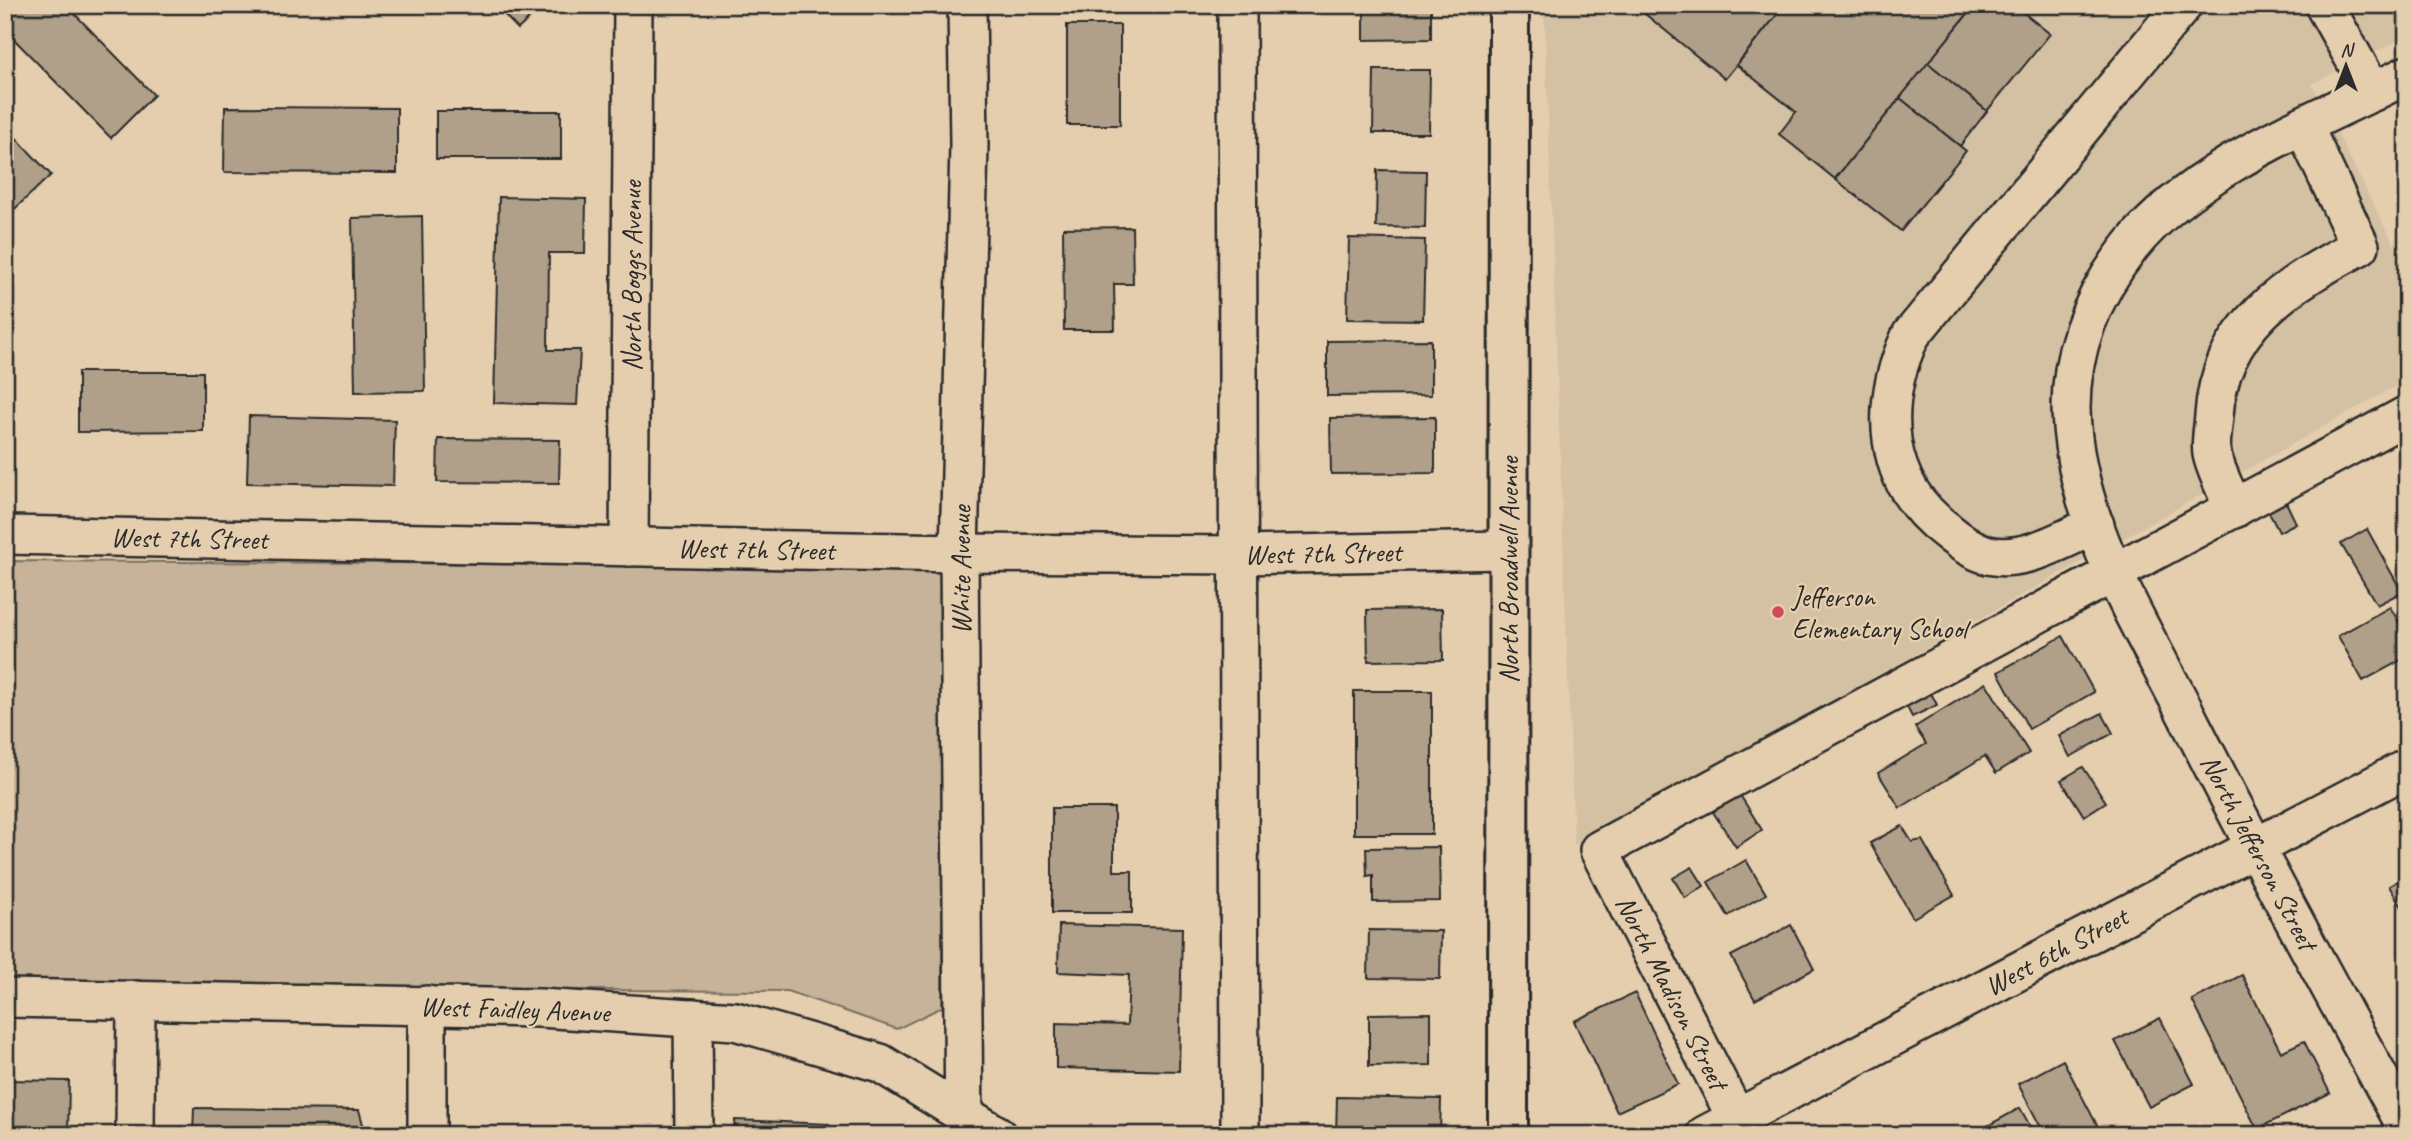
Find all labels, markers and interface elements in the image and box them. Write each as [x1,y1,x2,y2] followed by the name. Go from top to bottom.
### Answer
[2310,32,2380,102] north arrow
[2340,38,2355,62] text: N
[614,179,649,371] street label: North Boggs Avenue
[1491,455,1526,683] street label: North Broadwell Avenue
[943,504,978,634] street label: White Avenue
[110,519,270,557] street label: West 7th Street
[677,530,837,568] street label: West 7th Street
[1244,534,1404,572] street label: West 7th Street
[1790,579,1972,646] place label: Jefferson Elementary School
[1770,604,1786,620] marker: Jefferson Elementary School
[2193,748,2327,959] street label: North Jefferson Street
[1608,889,1738,1098] street label: North Madison Street
[1979,897,2136,1003] street label: West 6th Street
[420,988,612,1030] street label: West Faidley Avenue

